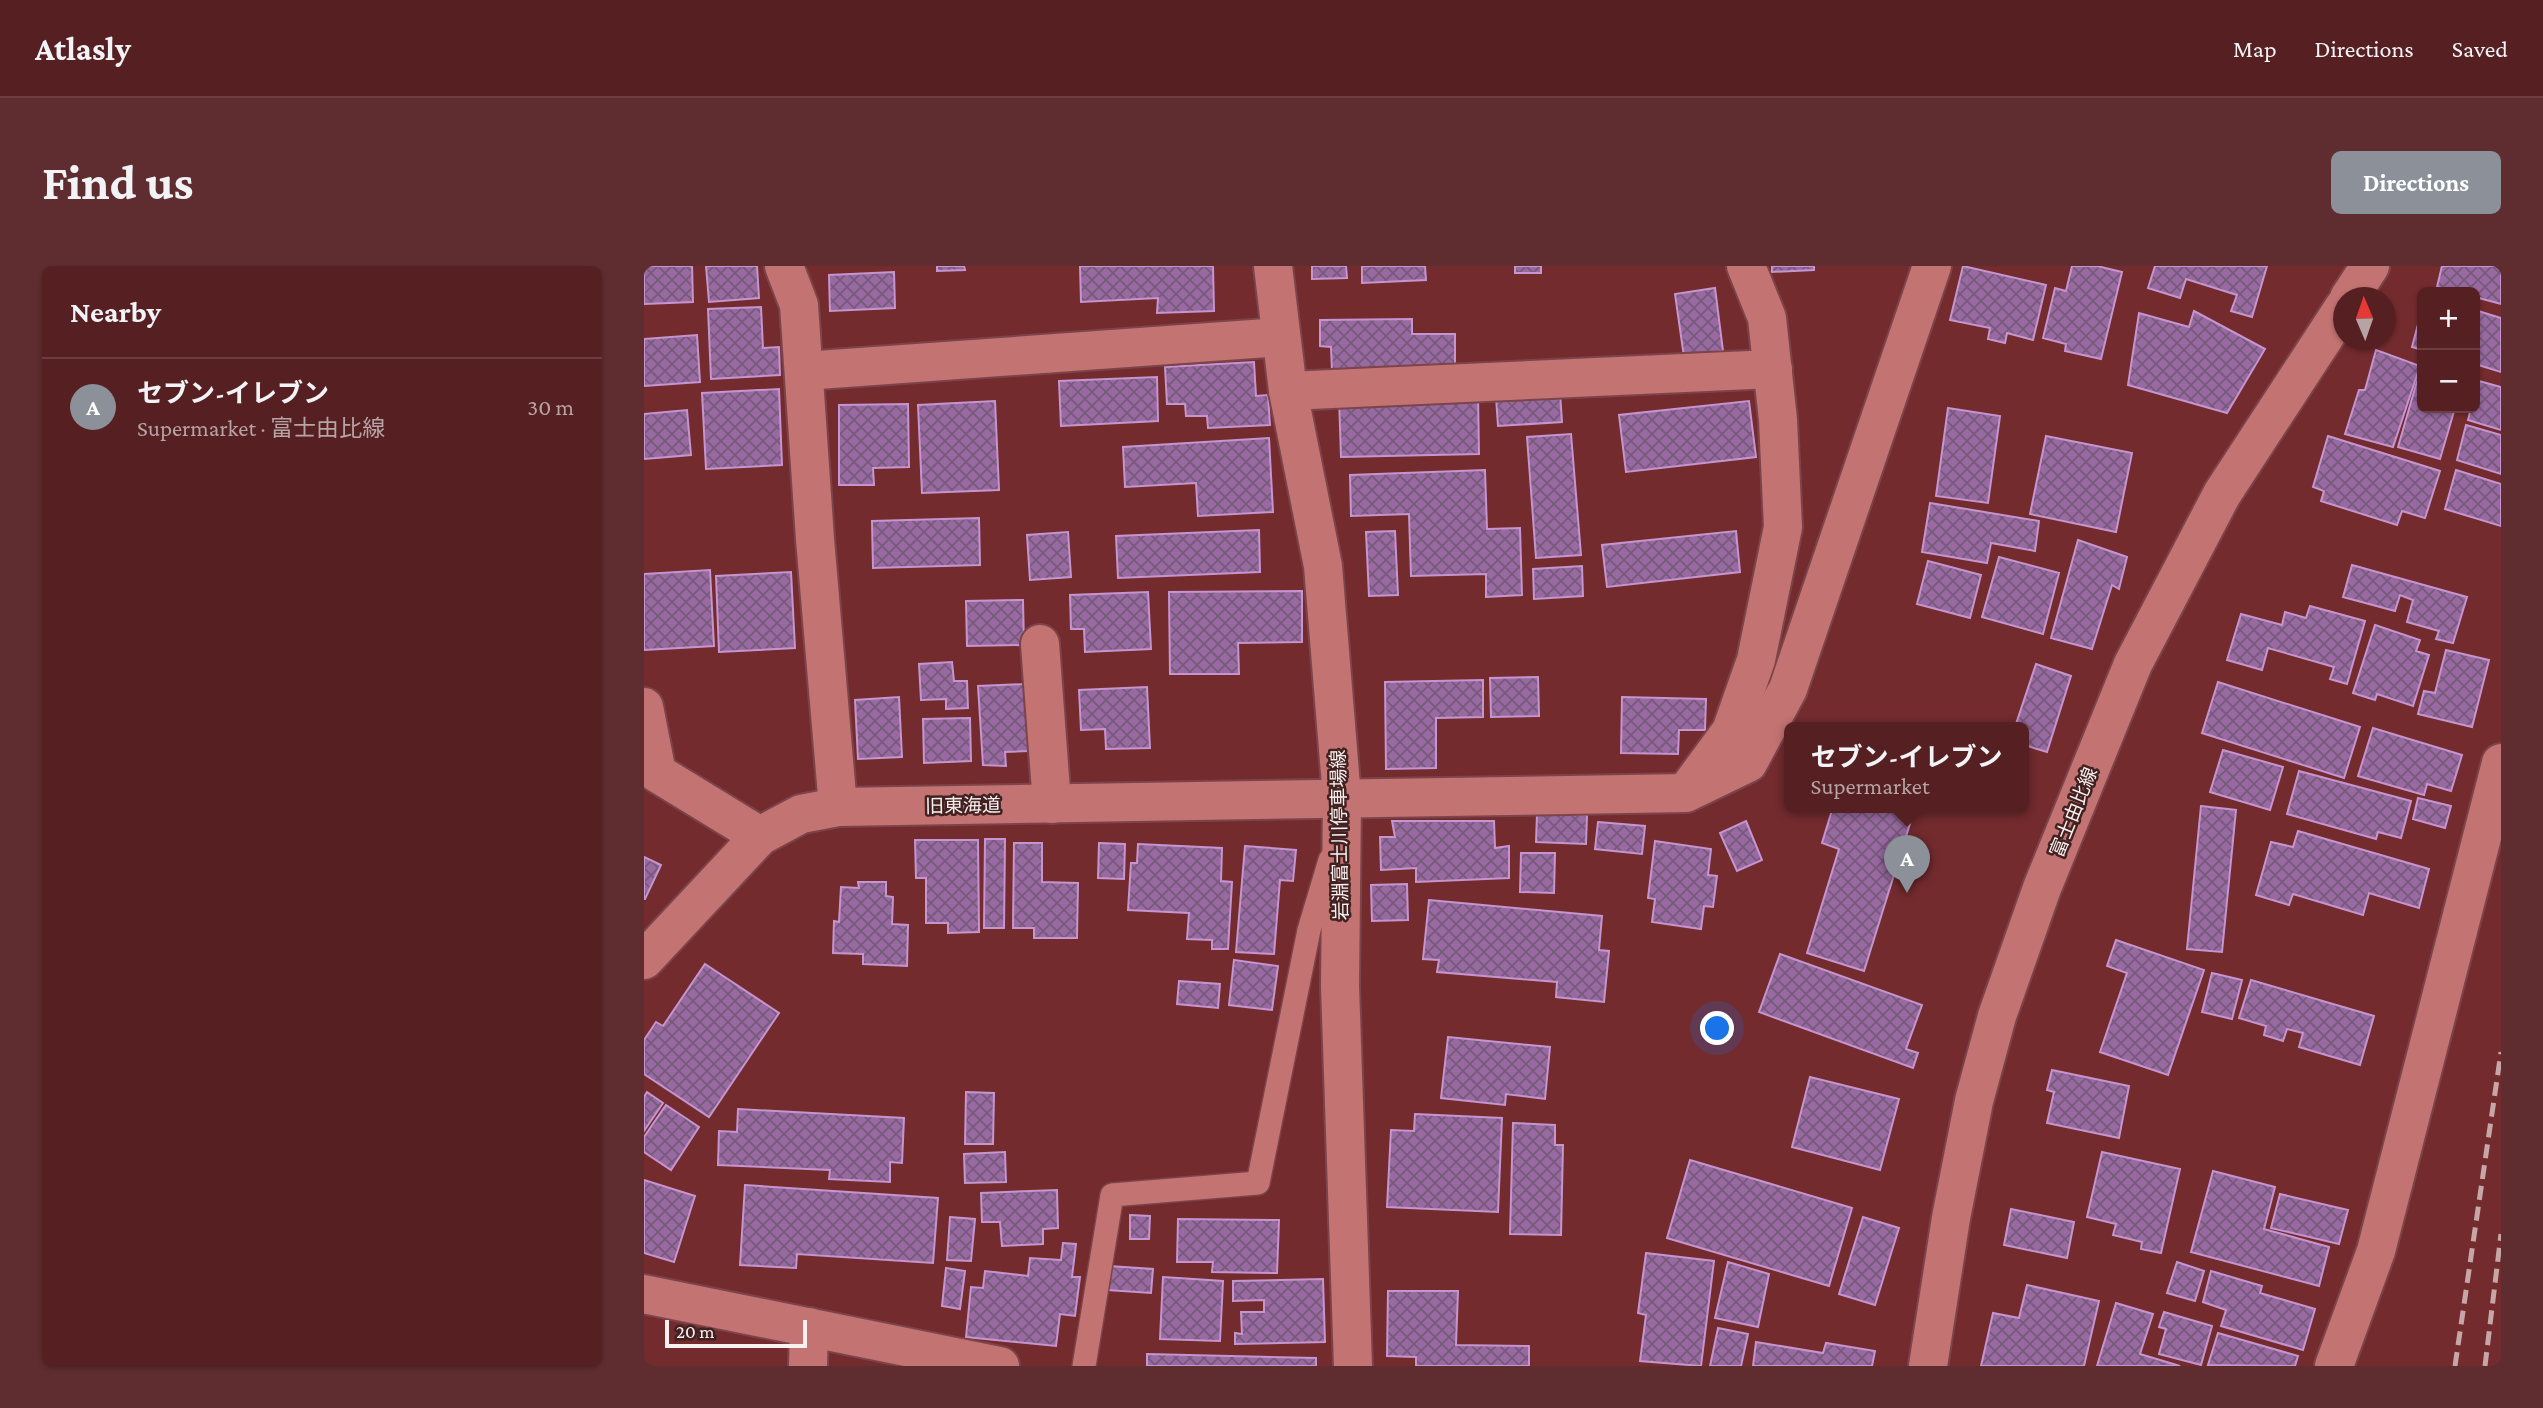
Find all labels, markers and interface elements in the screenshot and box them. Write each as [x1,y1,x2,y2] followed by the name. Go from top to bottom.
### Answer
[35,30,131,67] text: Atlasly
[2233,35,2277,62] text: Map
[2315,35,2414,62] text: Directions
[2452,35,2508,62] text: Saved
[2331,151,2501,214] button: Directions
[42,155,194,210] text: Find us
[2333,287,2396,350] north arrow
[2417,287,2480,413] map controls
[2417,287,2480,350] button: +
[70,295,161,328] text: Nearby
[2417,350,2480,413] button: −
[137,379,329,408] text: セブン-イレブン
[86,394,100,420] text: A
[527,394,574,420] text: 30 m
[137,415,385,441] text: Supermarket · 富士由比線
[1784,722,2029,813] popup
[1811,743,2002,772] text: セブン-イレブン
[1328,749,1351,921] street label: 岩淵富士川停車場線
[2046,764,2101,860] street label: 富士由比線
[1811,773,1930,799] text: Supermarket
[925,794,1001,817] street label: 旧東海道
[1884,835,1930,893] pin: A
[1700,1011,1734,1045] your location
[665,1317,807,1349] scale bar
[676,1321,715,1342] text: 20 m

